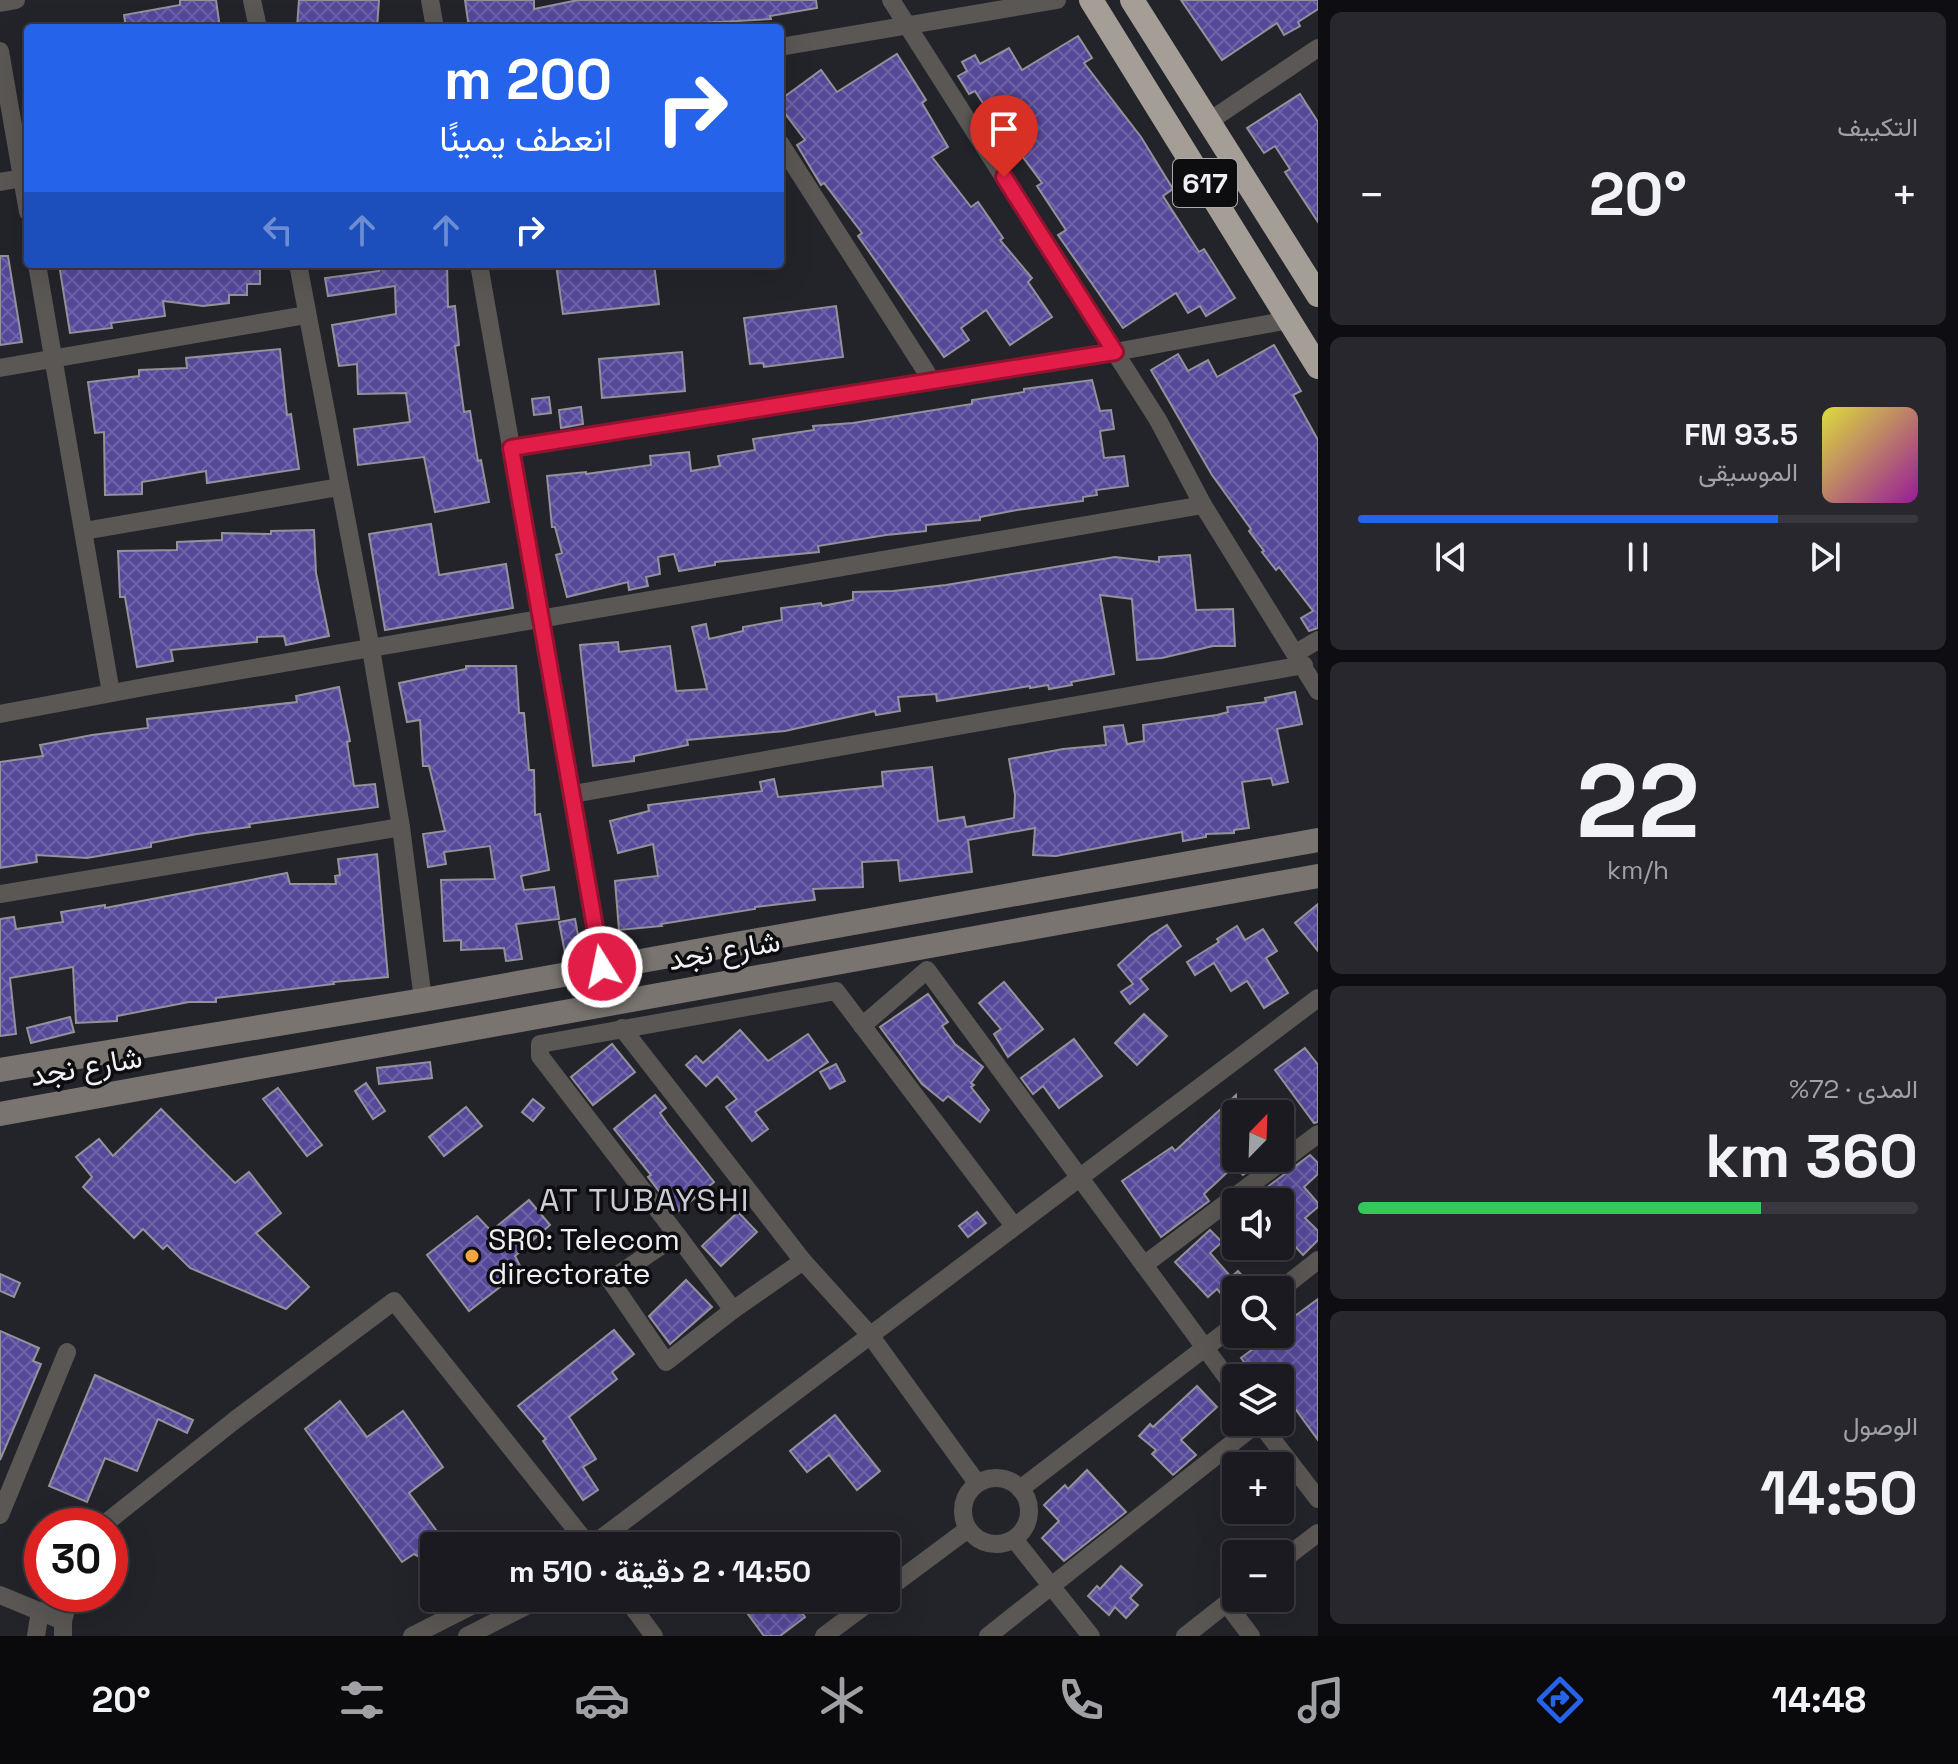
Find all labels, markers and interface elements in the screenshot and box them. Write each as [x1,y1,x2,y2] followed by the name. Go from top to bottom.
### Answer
[444,44,612,115] text: 200 m
[640,56,744,160] icon: right
[970,95,1038,177] pin
[982,107,1026,151] icon: arrive
[1837,110,1918,144] text: التكييف
[439,116,612,162] text: انعطف يمينًا
[1589,156,1687,233] text: 20°
[1173,159,1237,207] road number: 617
[1358,167,1385,223] text: −
[1891,167,1918,223] text: +
[256,208,300,252] icon: left
[340,208,384,252] icon: ahead
[424,208,468,252] icon: ahead
[508,208,552,252] icon: right
[1684,415,1798,454] text: 93.5 FM
[1698,455,1798,489] text: الموسيقى
[1429,535,1473,579] icon: previous
[1616,535,1660,579] icon: pause
[1803,535,1847,579] icon: next
[1576,735,1700,867] text: 22
[1607,853,1669,887] text: km/h
[665,921,783,980] street label: شارع نجد
[560,925,644,1009] position arrow
[27,1037,145,1096] street label: شارع نجد
[1789,1072,1918,1106] text: المدى · 72%
[1222,1100,1294,1172] north arrow
[1222,1100,1294,1612] map controls
[1705,1118,1918,1195] text: 360 km
[539,1180,751,1220] district label: AT TUBAYSHI
[1222,1188,1294,1260] button: sound
[488,1220,680,1293] place label: SRO: Telecom directorate
[463,1247,481,1265] marker: SRO: Telecom directorate
[1222,1276,1294,1348] button: search
[1222,1364,1294,1436] button: layers
[1843,1409,1918,1443] text: الوصول
[1222,1452,1294,1524] button: +
[1760,1455,1918,1532] text: 14:50
[24,1508,128,1612] speed limit sign: 30
[1222,1540,1294,1612] button: −
[509,1552,811,1591] text: 14:50 · 2 دقيقة · 510 m
[334,1672,390,1728] icon: filters
[574,1672,630,1728] icon: car
[814,1672,870,1728] icon: climate
[1053,1672,1109,1728] icon: phone
[1293,1672,1349,1728] icon: music
[1532,1672,1588,1728] icon: directions
[92,1677,151,1723] text: 20°
[1772,1677,1866,1723] text: 14:48

